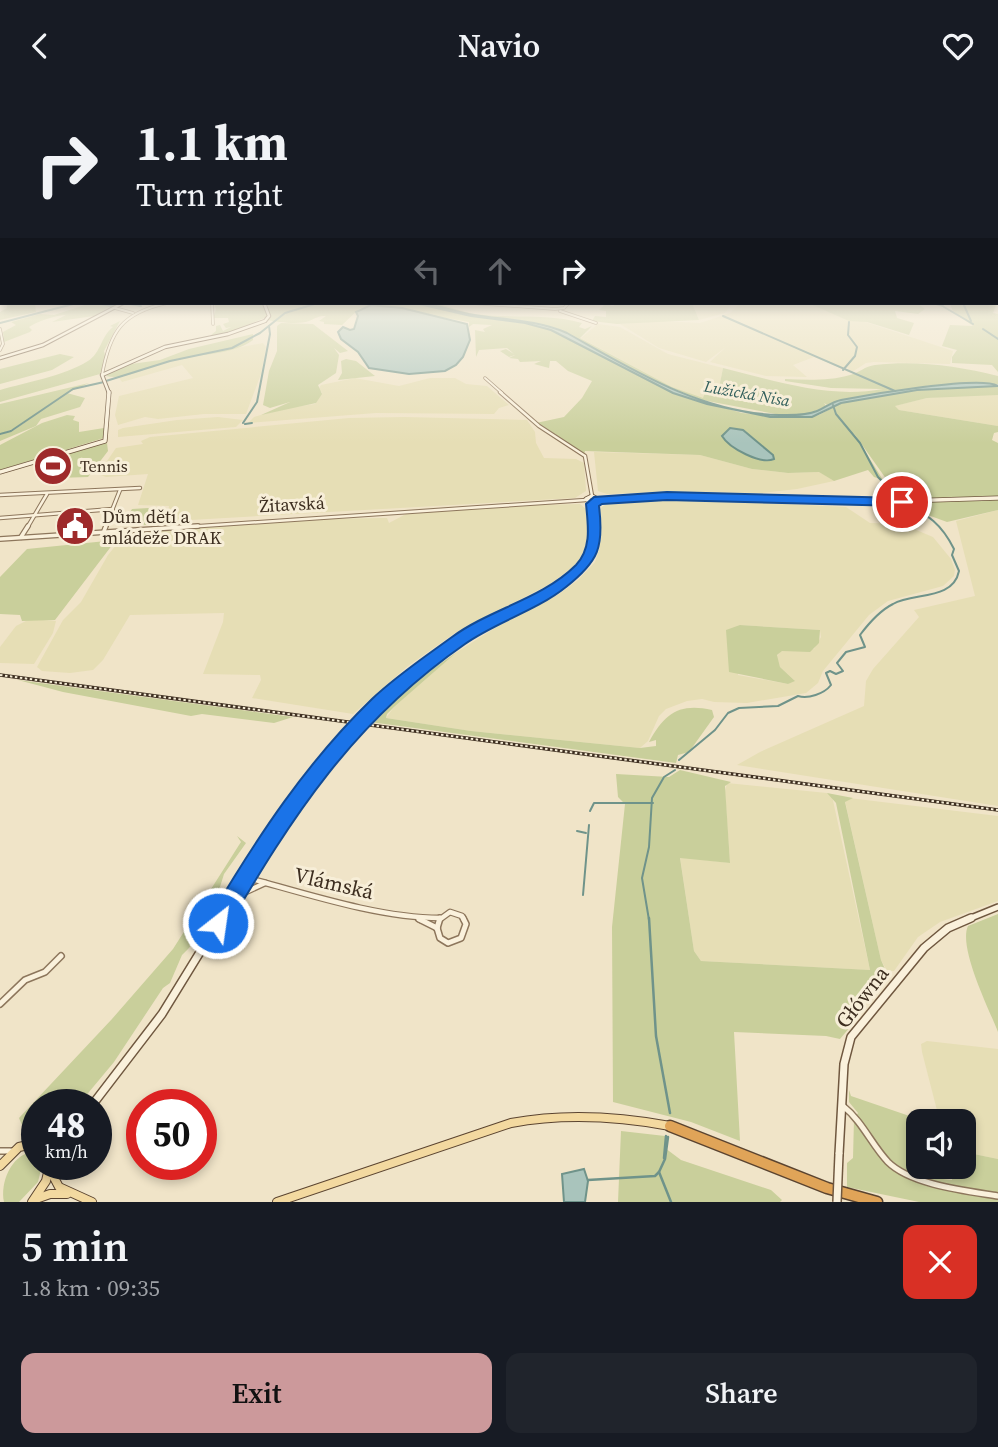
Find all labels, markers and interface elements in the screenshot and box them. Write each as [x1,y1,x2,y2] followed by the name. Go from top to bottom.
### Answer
[458,24,540,68] text: Navio
[21,27,59,65] icon: back
[939,27,977,65] icon: heart
[136,109,288,176] text: 1.1 km
[21,119,112,210] icon: right
[136,173,282,217] text: Turn right
[408,252,446,290] icon: left
[481,252,519,290] icon: ahead
[554,252,592,290] icon: right
[701,374,792,411] water label: Lužická Nisa
[32,445,74,487] sports icon: Tennis
[80,455,128,477] place label: Tennis
[872,472,932,532] pin
[883,483,921,521] icon: arrive
[259,490,326,518] street label: Žitavská
[102,504,221,550] place label: Dům dětí a mládeže DRAK
[54,505,96,547] public building icon: Dům dětí a mládeže DRAK
[291,860,377,906] street label: Vlámská
[181,886,255,960] position arrow
[829,960,896,1034] street label: Główna
[126,1089,217,1180] speed limit sign: 50
[48,1101,85,1149] text: 48
[906,1109,976,1179] map controls
[906,1109,976,1179] button: sound
[45,1139,88,1164] text: km/h
[21,1217,129,1275] text: 5 min
[903,1225,977,1299] button: close
[21,1272,160,1304] text: 1.8 km · 09:35
[21,1353,492,1433] button: Exit
[506,1353,977,1433] button: Share

